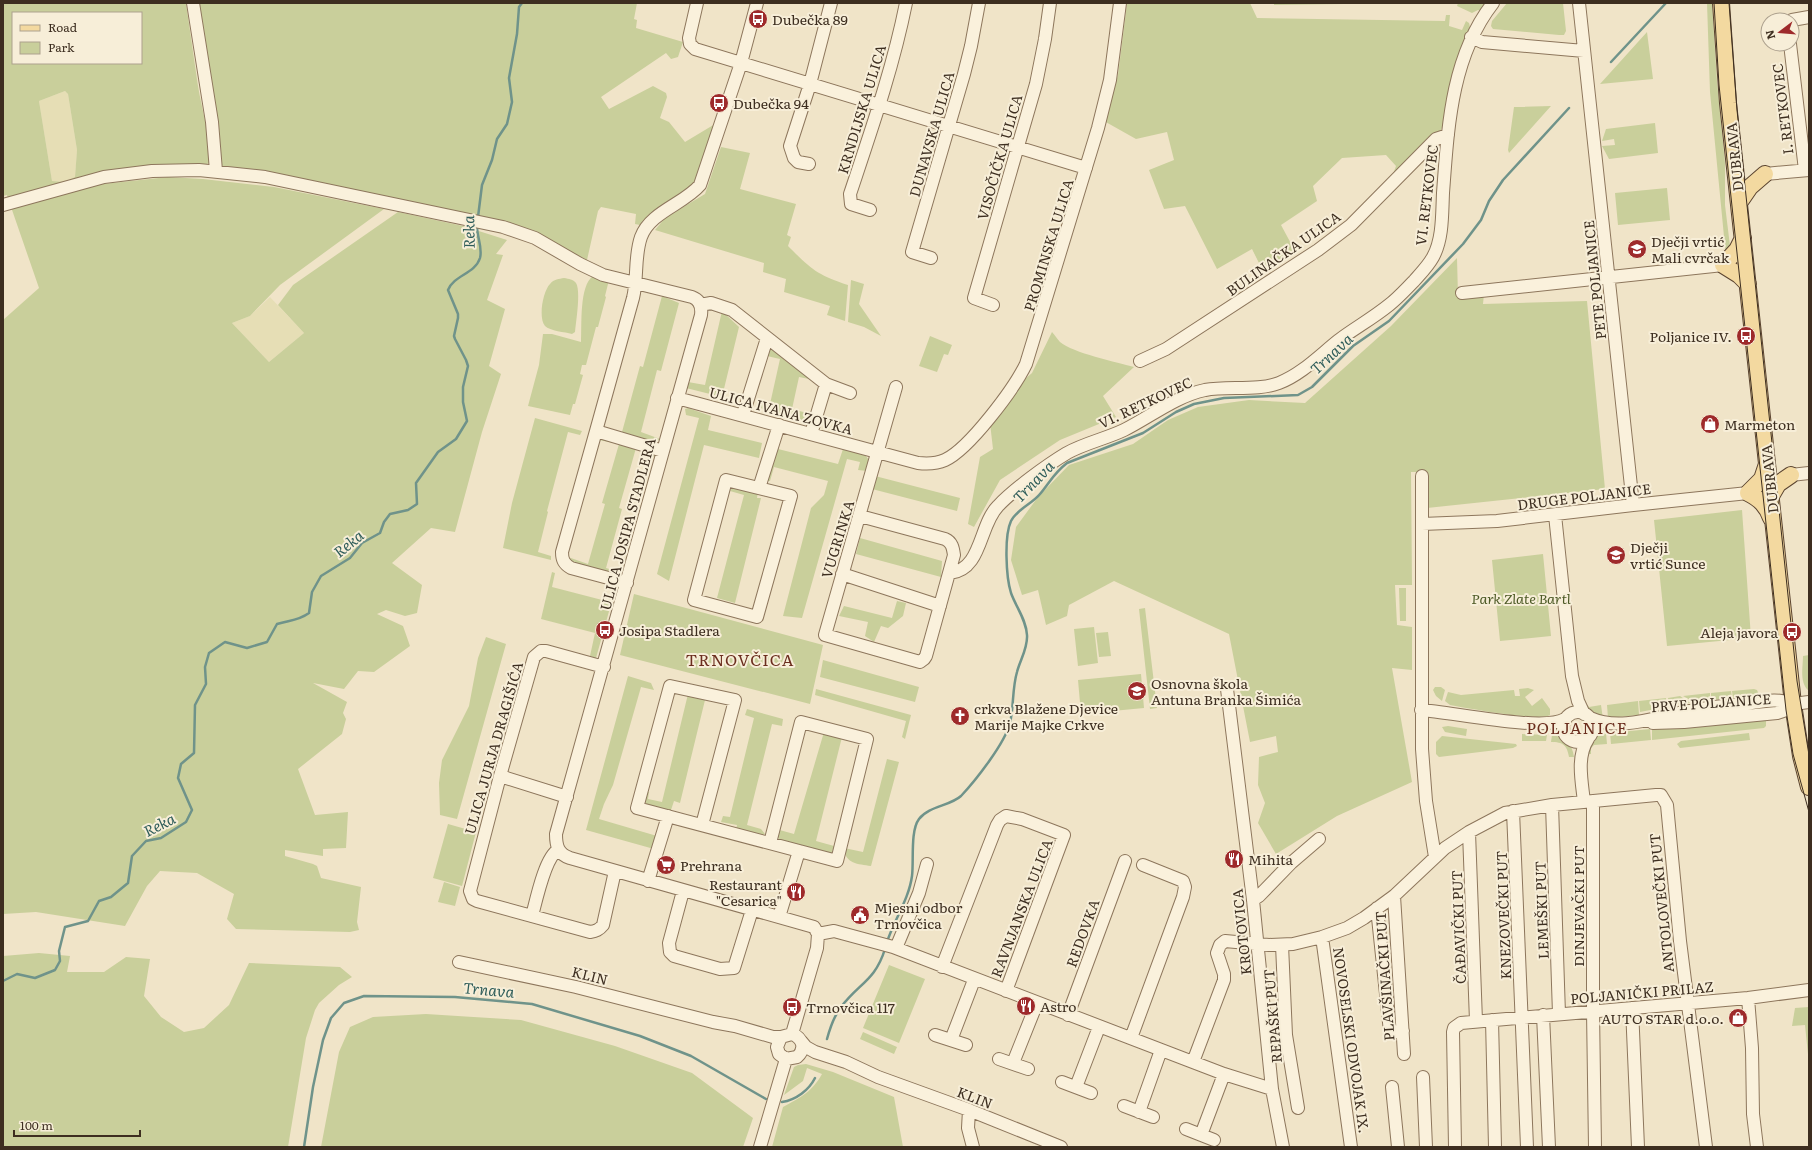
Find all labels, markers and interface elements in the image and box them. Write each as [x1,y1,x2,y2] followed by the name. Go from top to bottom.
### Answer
[747,8,769,30] bus stop icon: Dubečka 89
[772,9,848,29] place label: Dubečka 89
[12,12,142,64] legend
[1760,12,1800,52] north arrow
[48,18,78,36] text: Road
[1760,28,1778,42] text: N
[48,38,75,56] text: Park
[832,41,890,176] street label: KRNDIJSKA ULICA
[1766,62,1797,156] street label: I. RETKOVEC
[904,68,959,199] street label: DUNAVSKA ULICA
[971,91,1027,222] street label: VISOČIČKA ULICA
[708,92,730,114] bus stop icon: Dubečka 94
[733,93,809,113] place label: Dubečka 94
[1720,121,1748,192] street label: DUBRAVA
[1410,143,1442,247] street label: VI. RETKOVEC
[1018,176,1078,314] street label: PROMINSKA ULICA
[1222,206,1345,300] street label: BULINAČKA ULICA
[456,215,480,249] water label: Reka
[1578,219,1610,341] street label: PETE POLJANICE
[1651,231,1730,267] place label: Dječji vrtić Mali cvrčak
[1626,238,1648,260] school or university icon: Dječji vrtić Mali cvrčak
[1735,325,1757,347] bus stop icon: Poljanice IV.
[1650,326,1732,346] place label: Poljanice IV.
[1304,327,1358,379] water label: Trnava
[1095,371,1196,433] street label: VI. RETKOVEC
[707,381,856,439] street label: ULICA IVANA ZOVKA
[1699,413,1721,435] shop icon: Marmeton
[1724,414,1795,434] place label: Marmeton
[594,435,660,613] street label: ULICA JOSIPA STADLERA
[1755,443,1783,514] street label: DUBRAVA
[1007,454,1059,507] water label: Trnava
[1516,478,1652,514] street label: DRUGE POLJANICE
[816,497,859,580] street label: VUGRINKA
[328,523,368,562] water label: Reka
[1630,537,1706,573] place label: Dječji vrtić Sunce
[1605,544,1627,566] school or university icon: Dječji vrtić Sunce
[1471,588,1571,608] park label: Park Zlate Bartl
[594,619,616,641] bus stop icon: Josipa Stadlera
[619,620,720,640] place label: Josipa Stadlera
[1781,621,1803,643] bus stop icon: Aleja javora
[1700,622,1778,642] place label: Aleja javora
[686,647,794,671] district label: TRNOVČICA
[459,659,527,837] street label: ULICA JURJA DRAGIŠIĆA
[1151,673,1302,709] place label: Osnovna škola Antuna Branka Šimića
[1126,680,1148,702] school or university icon: Osnovna škola Antuna Branka Šimića
[1650,688,1772,716] street label: PRVE POLJANICE
[974,698,1118,734] place label: crkva Blažene Djevice Marije Majke Crkve
[949,705,971,727] church icon: crkva Blažene Djevice Marije Majke Crkve
[1526,715,1628,739] district label: POLJANICE
[139,806,179,842] water label: Reka
[1644,832,1678,974] street label: ANTOLOVEČKI PUT
[985,835,1057,980] street label: RAVNJANSKA ULICA
[1568,845,1588,967] street label: DINJEVAČKI PUT
[1223,848,1245,870] restaurant icon: Mihita
[1248,849,1294,869] place label: Mihita
[1491,850,1515,980] street label: KNEZOVEČKI PUT
[655,854,677,876] supermarket icon: Prehrana
[680,855,742,875] place label: Prehrana
[1529,861,1553,959] street label: LEMEŠKI PUT
[1446,870,1470,984] street label: ČAĐAVIČKI PUT
[709,874,782,910] place label: Restaurant "Cesarica"
[785,881,807,903] restaurant icon: Restaurant "Cesarica"
[1226,887,1255,976] street label: KROTOVICA
[1060,895,1104,970] street label: REDOVKA
[874,897,963,933] place label: Mjesni odbor Trnovčica
[849,904,871,926] public building icon: Mjesni odbor Trnovčica
[1369,910,1399,1042] street label: PLAVŠINAČKI PUT
[1329,946,1375,1134] street label: NOVOSELSKI ODVOJAK IX.
[570,961,610,989] street label: KLIN
[1258,968,1286,1064] street label: REPAŠKI PUT
[463,975,516,1003] water label: Trnava
[1569,976,1715,1008] street label: POLJANIČKI PRILAZ
[1015,995,1037,1017] restaurant icon: Astro
[781,996,803,1018] bus stop icon: Trnovčica 117
[1040,996,1077,1016] place label: Astro
[806,997,895,1017] place label: Trnovčica 117
[1727,1007,1749,1029] shop icon: AUTO STAR d.o.o.
[1601,1008,1724,1028] place label: AUTO STAR d.o.o.
[954,1081,996,1113] street label: KLIN
[14,1112,140,1138] scale bar
[20,1116,53,1134] text: 100 m

